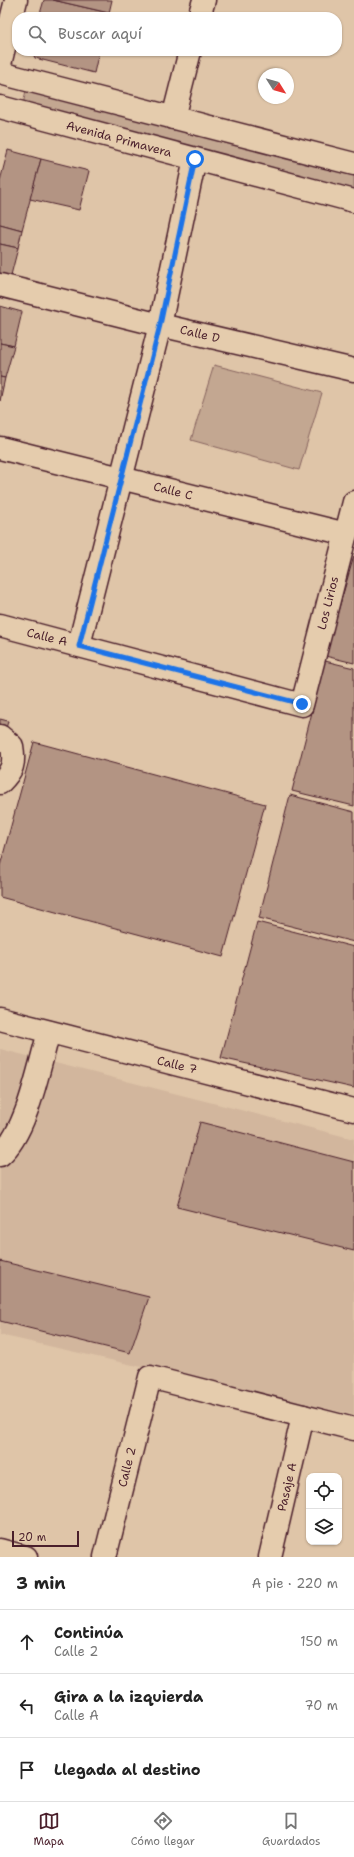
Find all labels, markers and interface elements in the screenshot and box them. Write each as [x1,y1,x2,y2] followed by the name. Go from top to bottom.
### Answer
[12,12,342,56] search box
[26,23,48,45] icon: search
[58,24,142,44] text: Buscar aquí
[258,68,294,104] north arrow
[64,117,174,161] street label: Avenida Primavera
[186,150,204,168] route start
[178,322,222,346] street label: Calle D
[152,478,194,504] street label: Calle C
[314,575,342,631] street label: Los Lirios
[25,624,69,650] street label: Calle A
[293,695,311,713] route end
[155,1052,199,1078] street label: Calle 7
[114,1445,140,1489] street label: Calle 2
[274,1461,300,1513] street label: Pasaje A
[306,1473,342,1545] map controls
[306,1473,342,1509] button: locate
[306,1509,342,1545] button: layers
[12,1529,79,1548] scale bar
[18,1530,46,1545] text: 20 m
[16,1572,66,1594] text: 3 min
[252,1575,338,1592] text: A pie · 220 m
[54,1623,123,1643] text: Continúa
[16,1631,38,1653] icon: ahead
[300,1633,338,1650] text: 150 m
[54,1643,98,1660] text: Calle 2
[54,1687,203,1707] text: Gira a la izquierda
[16,1695,38,1717] icon: left
[304,1697,338,1714] text: 70 m
[54,1707,99,1724] text: Calle A
[16,1759,38,1781] icon: arrive
[54,1760,201,1780] text: Llegada al destino
[33,1810,64,1849] tab: Mapa
[131,1810,195,1849] tab: Cómo llegar
[262,1810,320,1849] tab: Guardados

